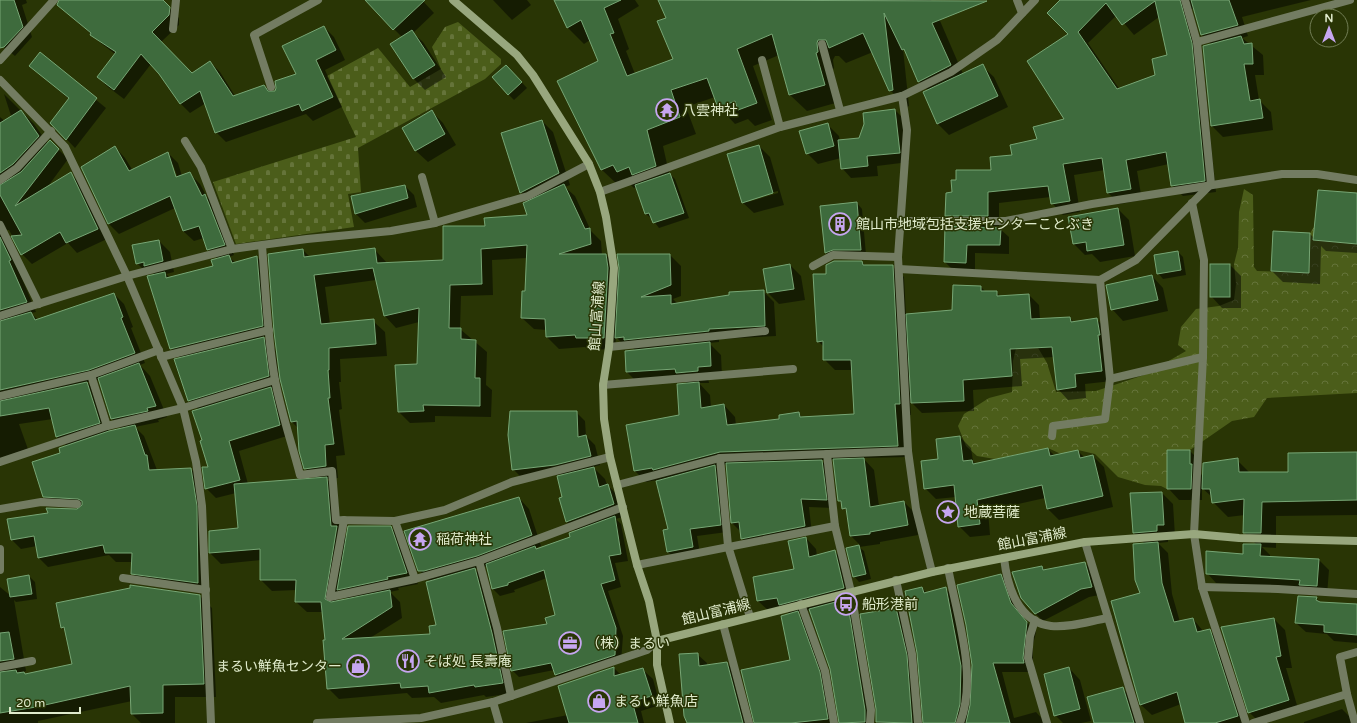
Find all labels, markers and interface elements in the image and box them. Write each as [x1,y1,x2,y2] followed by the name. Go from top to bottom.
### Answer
[1309,8,1349,48] north arrow
[1325,12,1333,25] text: N
[654,97,680,123] temple icon: 八雲神社
[682,102,738,119] place label: 八雲神社
[827,211,853,237] building icon: 館山市地域包括支援センターことぶき
[856,216,1094,233] place label: 館山市地域包括支援センターことぶき
[586,280,608,352] street label: 館山富浦線
[935,499,961,525] place icon: 地蔵菩薩
[964,504,1020,521] place label: 地蔵菩薩
[996,524,1068,554] street label: 館山富浦線
[407,526,433,552] temple icon: 稲荷神社
[436,531,492,548] place label: 稲荷神社
[833,591,859,617] bus stop icon: 船形港前
[680,595,752,629] street label: 館山富浦線
[862,596,918,613] place label: 船形港前
[557,630,583,656] office icon: （株）まるい
[586,635,670,652] place label: （株）まるい
[395,648,421,674] restaurant icon: そば処 長壽庵
[345,653,371,679] shop icon: まるい鮮魚センター
[424,653,512,670] place label: そば処 長壽庵
[216,658,342,675] place label: まるい鮮魚センター
[586,688,612,714] shop icon: まるい鮮魚店
[10,689,80,715] scale bar
[614,693,698,710] place label: まるい鮮魚店
[16,696,45,710] text: 20 m

